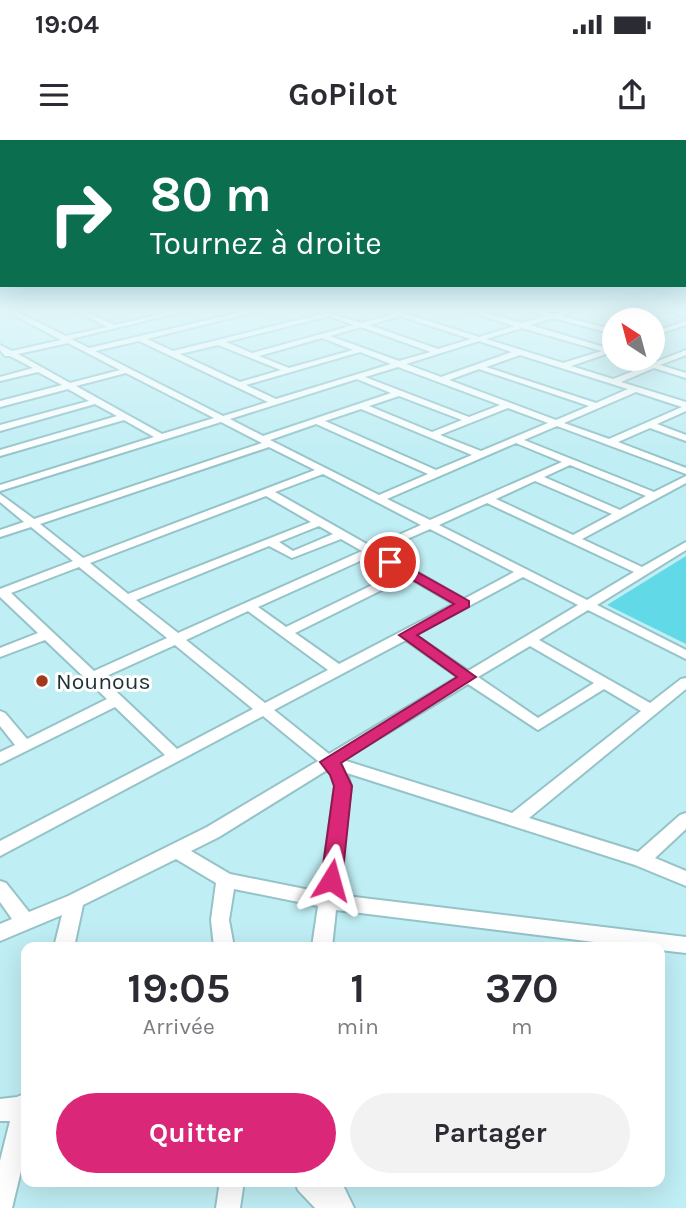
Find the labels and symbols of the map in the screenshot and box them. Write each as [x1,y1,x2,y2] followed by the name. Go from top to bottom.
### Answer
[602,308,665,371] north arrow
[360,532,420,592] pin
[56,668,151,695] place label: Nounous
[34,673,50,689] marker: Nounous
[294,843,368,917] position arrow

